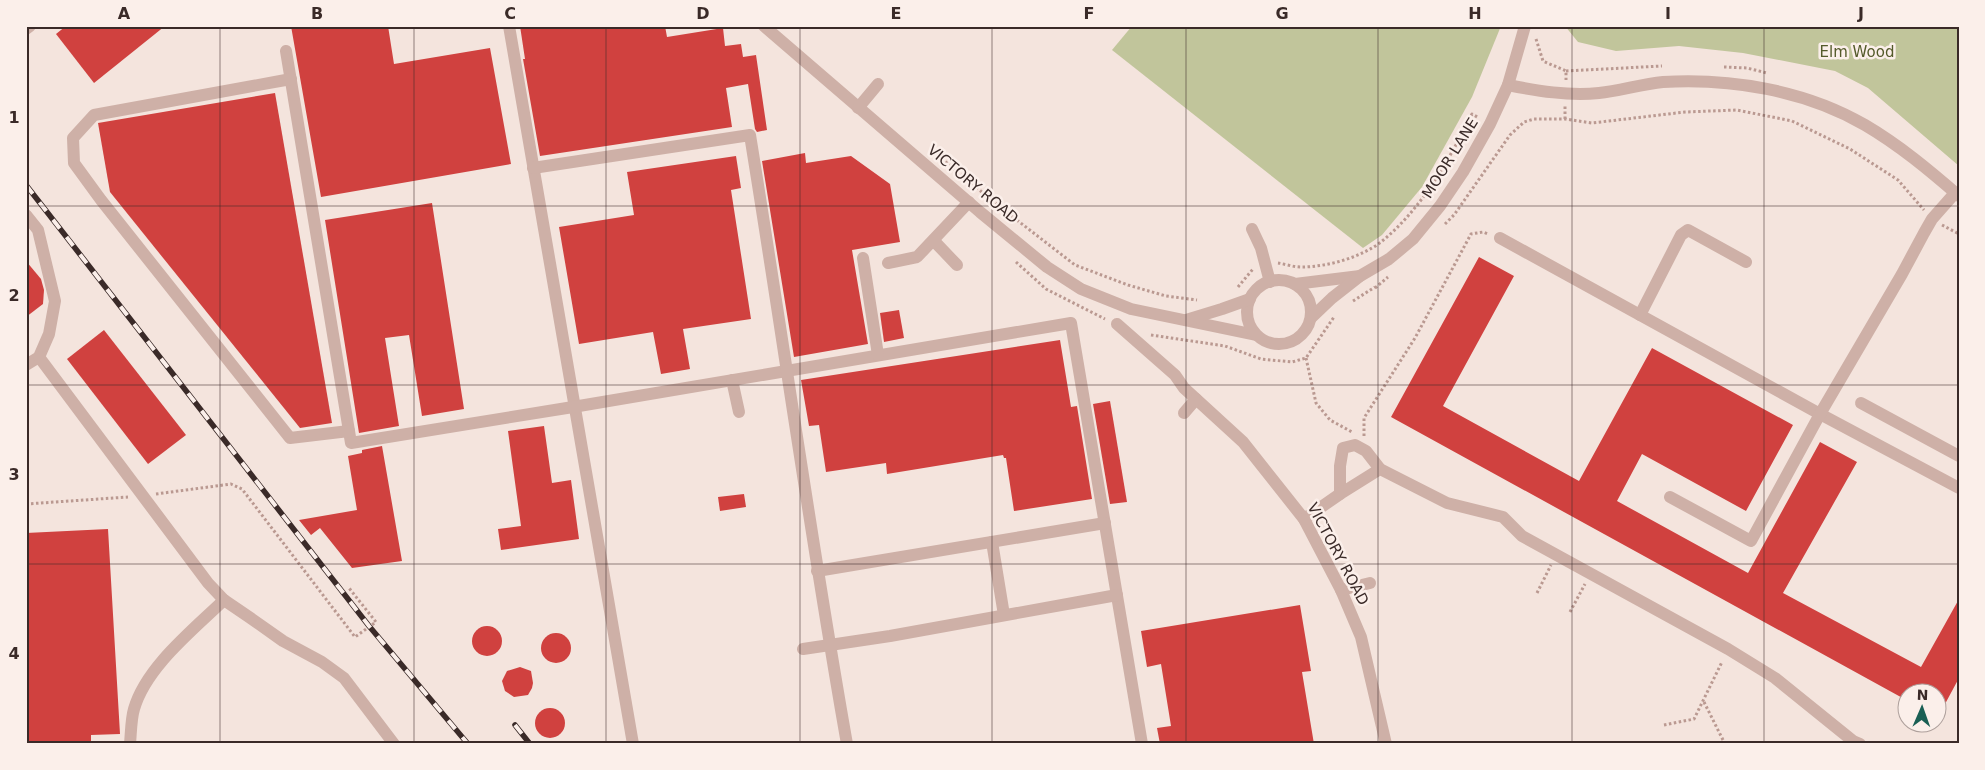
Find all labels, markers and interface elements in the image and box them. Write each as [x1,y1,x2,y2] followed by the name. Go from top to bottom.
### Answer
[118,4,131,23] text: A
[311,4,323,23] text: B
[504,4,516,23] text: C
[696,4,710,23] text: D
[891,4,901,23] text: E
[1084,4,1094,23] text: F
[1275,4,1289,23] text: G
[1468,4,1482,23] text: H
[1665,4,1671,23] text: I
[1857,4,1864,23] text: J
[1820,43,1894,61] park label: Elm Wood
[8,108,20,127] text: 1
[1418,114,1482,202] street label: MOOR LANE
[924,141,1022,227] street label: VICTORY ROAD
[8,286,20,305] text: 2
[8,465,20,484] text: 3
[1303,500,1373,608] street label: VICTORY ROAD
[8,644,20,663] text: 4
[1898,682,1948,732] north arrow
[1916,687,1929,703] text: N

